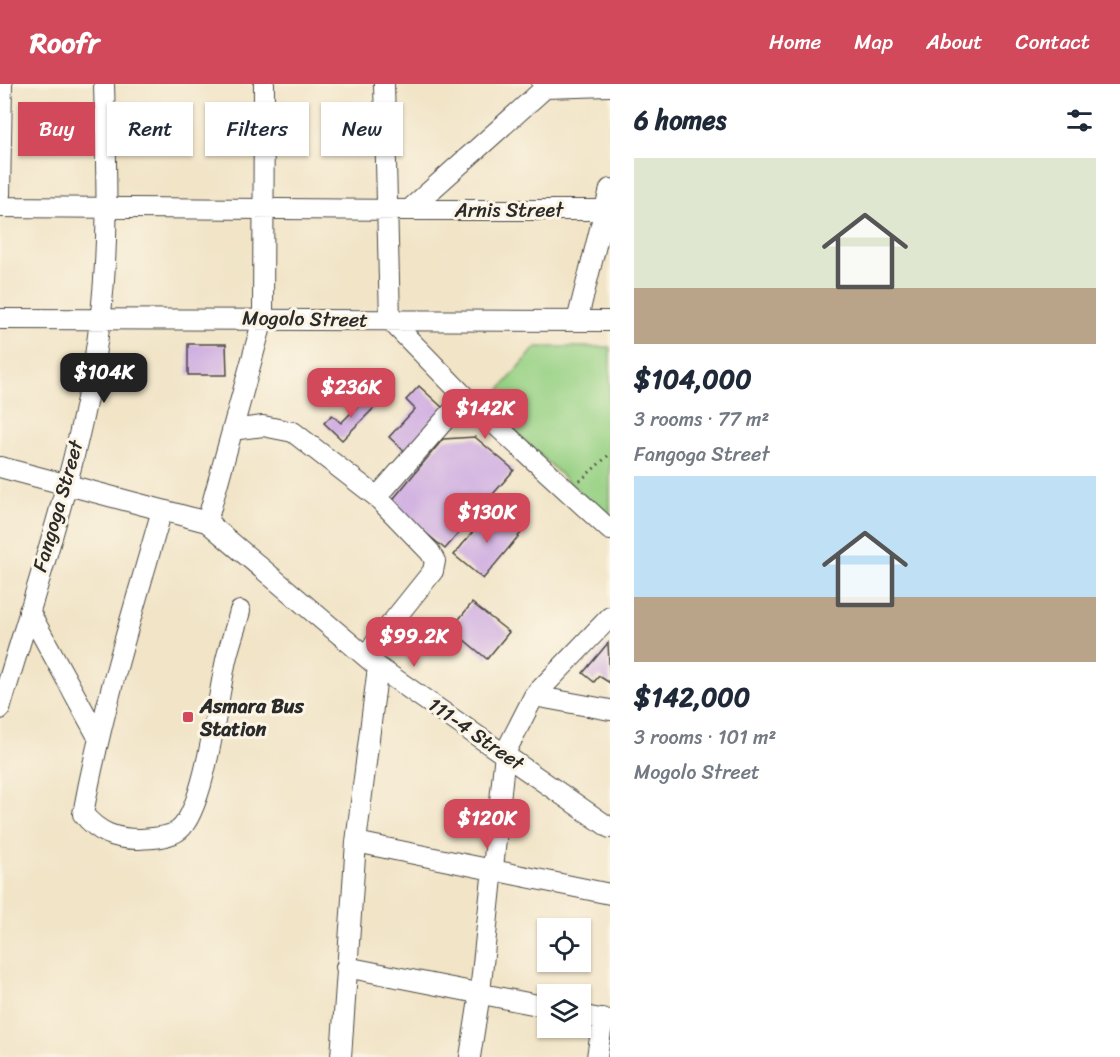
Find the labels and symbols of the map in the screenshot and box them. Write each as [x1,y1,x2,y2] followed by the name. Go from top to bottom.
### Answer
[454,193,564,228] street label: Arnis Street
[242,300,368,338] street label: Mogolo Street
[62,353,146,404] pin: $104K
[309,368,393,419] pin: $236K
[443,389,527,440] pin: $142K
[23,435,94,576] street label: Fangoga Street
[445,493,529,544] pin: $130K
[365,617,463,668] pin: $99.2K
[421,688,532,781] street label: 111-4 Street
[199,689,304,747] place label: Asmara Bus Station
[181,710,195,724] marker: Asmara Bus Station
[445,799,529,850] pin: $120K

